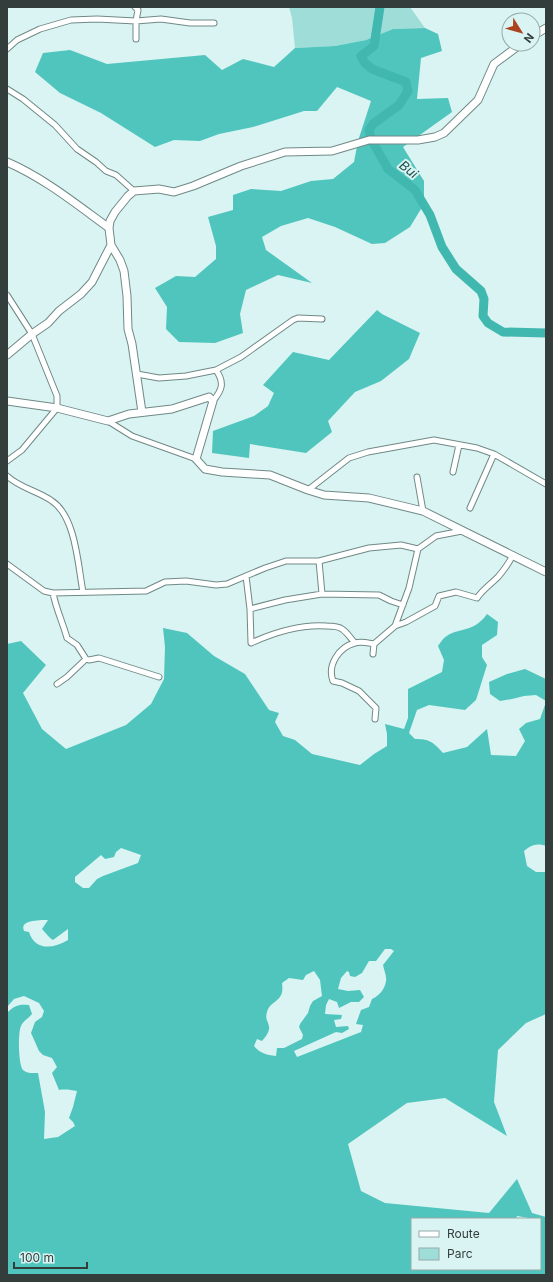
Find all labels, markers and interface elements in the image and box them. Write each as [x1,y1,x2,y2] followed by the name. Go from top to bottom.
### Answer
[501,12,541,52] north arrow
[521,30,537,46] text: N
[396,157,422,182] water label: Bui
[411,1218,541,1270] legend
[447,1226,480,1241] text: Route
[14,1244,87,1270] scale bar
[447,1246,473,1261] text: Parc
[20,1250,54,1265] text: 100 m

